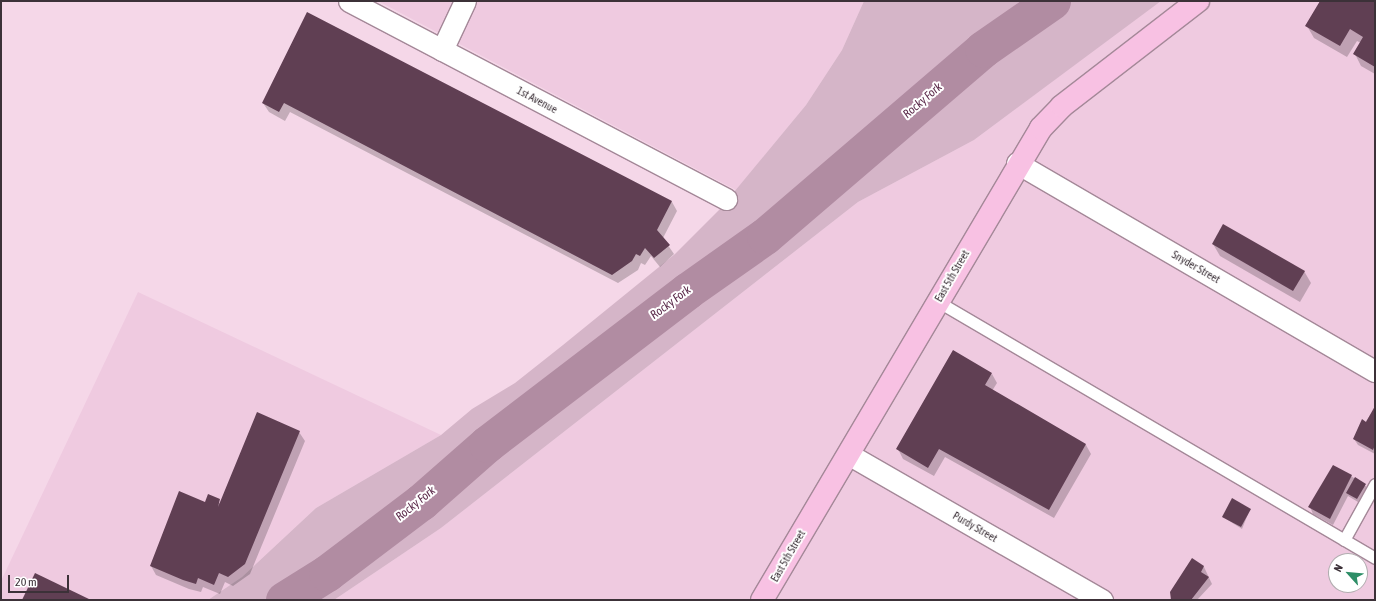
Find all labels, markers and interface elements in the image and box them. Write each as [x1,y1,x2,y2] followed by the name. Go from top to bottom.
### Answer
[901,80,945,122] water label: Rocky Fork
[514,84,560,116] street label: 1st Avenue
[932,248,972,304] street label: East 5th Street
[1170,248,1222,286] street label: Snyder Street
[648,283,694,323] water label: Rocky Fork
[393,484,439,524] water label: Rocky Fork
[950,509,1000,545] street label: Purdy Street
[768,528,808,584] street label: East 5th Street
[1328,553,1368,593] north arrow
[1331,562,1345,574] text: N
[10,567,71,593] scale bar
[15,575,37,589] text: 20 m

